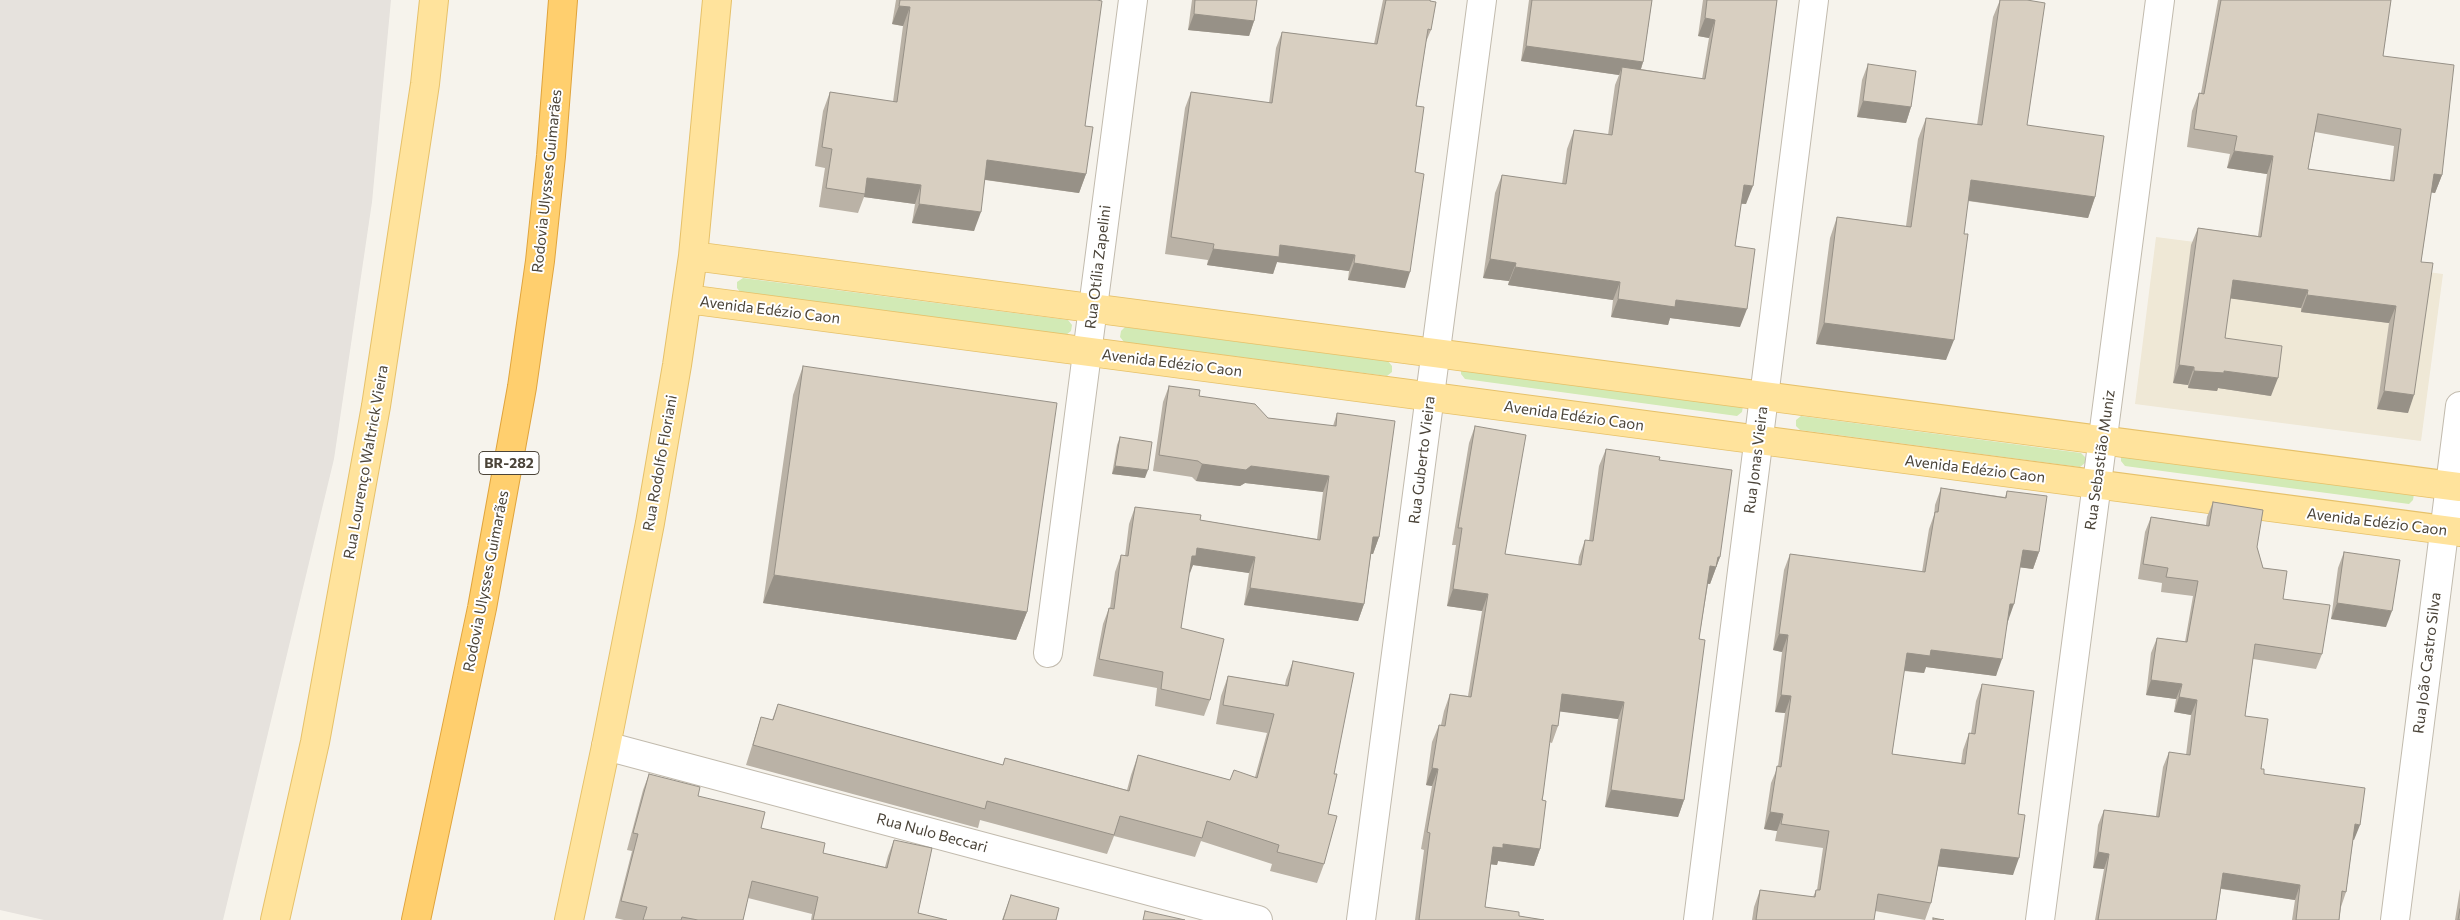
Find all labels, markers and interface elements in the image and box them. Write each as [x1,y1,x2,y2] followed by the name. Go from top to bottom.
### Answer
[528,88,566,274] street label: Rodovia Ulysses Guimarães
[1081,204,1115,330] street label: Rua Otília Zapelini
[699,292,841,328] street label: Avenida Edézio Caon
[1101,345,1243,381] street label: Avenida Edézio Caon
[340,364,392,560] street label: Rua Lourenço Waltrick Vieira
[2081,389,2119,531] street label: Rua Sebastião Muniz
[639,394,681,532] street label: Rua Rodolfo Floriani
[1405,395,1439,525] street label: Rua Guberto Vieira
[1503,397,1645,435] street label: Avenida Edézio Caon
[1740,405,1772,515] street label: Rua Jonas Vieira
[1904,451,2046,487] street label: Avenida Edézio Caon
[479,452,539,474] road number: BR-282
[460,489,512,673] street label: Rodovia Ulysses Guimarães
[2306,504,2448,540] street label: Avenida Edézio Caon
[2409,591,2445,735] street label: Rua João Castro Silva
[874,809,990,857] street label: Rua Nulo Beccari

